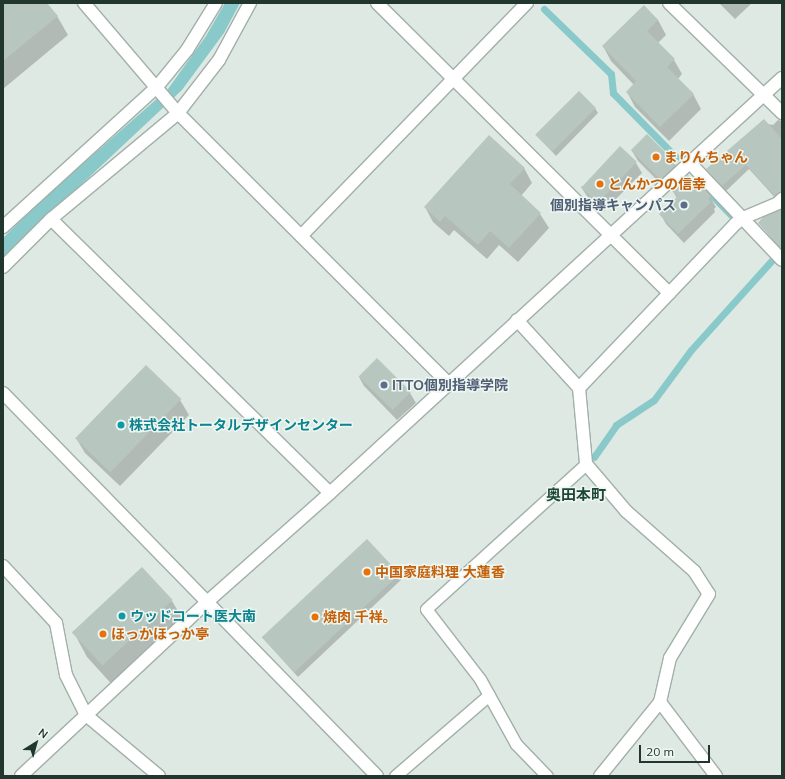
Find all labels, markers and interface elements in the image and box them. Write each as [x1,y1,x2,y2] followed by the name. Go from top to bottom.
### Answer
[664,149,748,165] place label: まりんちゃん
[651,152,661,162] marker: まりんちゃん
[608,176,706,192] place label: とんかつの信幸
[595,179,605,189] marker: とんかつの信幸
[550,197,676,213] place label: 個別指導キャンパス
[679,200,689,210] marker: 個別指導キャンパス
[392,377,508,393] place label: ITTO個別指導学院
[379,380,389,390] marker: ITTO個別指導学院
[129,417,353,433] place label: 株式会社トータルデザインセンター
[116,420,126,430] marker: 株式会社トータルデザインセンター
[546,486,606,504] district label: 奥田本町
[375,564,505,580] place label: 中国家庭料理 大蓮香
[362,567,372,577] marker: 中国家庭料理 大蓮香
[130,608,256,624] place label: ウッドコート医大南
[323,609,397,625] place label: 焼肉 千祥。
[117,611,127,621] marker: ウッドコート医大南
[310,612,320,622] marker: 焼肉 千祥。
[111,626,209,642] place label: ほっかほっか亭
[98,629,108,639] marker: ほっかほっか亭
[16,723,56,763] north arrow
[36,725,51,742] text: N
[641,737,712,763] scale bar
[646,744,674,759] text: 20 m

